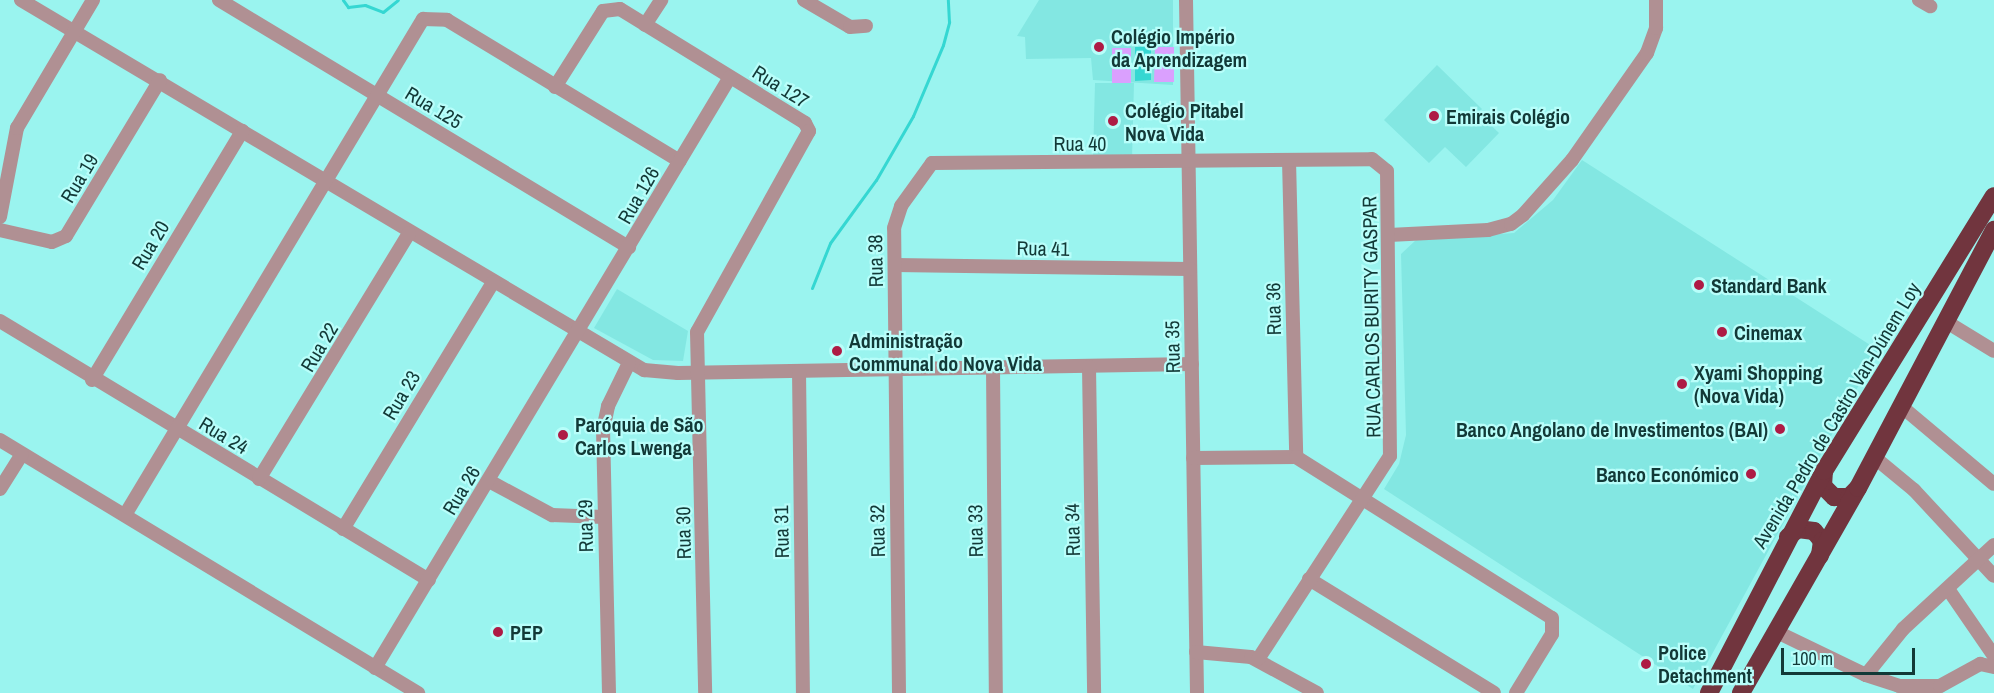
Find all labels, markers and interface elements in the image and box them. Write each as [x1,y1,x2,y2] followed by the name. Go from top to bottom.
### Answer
[1111,24,1248,71] place label: Colégio Império da Aprendizagem
[1092,40,1106,54] marker: Colégio Império da Aprendizagem
[748,59,814,113] street label: Rua 127
[401,81,467,133] street label: Rua 125
[1125,98,1243,145] place label: Colégio Pitabel Nova Vida
[1446,104,1570,128] place label: Emirais Colégio
[1427,109,1441,123] marker: Emirais Colégio
[1106,114,1120,128] marker: Colégio Pitabel Nova Vida
[1054,131,1106,155] street label: Rua 40
[55,149,103,207] street label: Rua 19
[612,162,664,228] street label: Rua 126
[1357,195,1385,439] street label: RUA CARLOS BURITY GASPAR
[126,216,174,274] street label: Rua 20
[863,234,887,288] street label: Rua 38
[1016,236,1070,260] street label: Rua 41
[1711,273,1827,297] place label: Standard Bank
[1692,278,1706,292] marker: Standard Bank
[1747,278,1925,552] street label: Avenida Pedro de Castro Van-Dúnem Loy
[1261,282,1285,336] street label: Rua 36
[295,318,343,376] street label: Rua 22
[1160,320,1184,374] street label: Rua 35
[1734,320,1802,344] place label: Cinemax
[1715,325,1729,339] marker: Cinemax
[849,328,1042,375] place label: Administração Communal do Nova Vida
[830,344,844,358] marker: Administração Communal do Nova Vida
[1694,360,1822,407] place label: Xyami Shopping (Nova Vida)
[377,366,425,424] street label: Rua 23
[1675,377,1689,391] marker: Xyami Shopping (Nova Vida)
[195,411,253,459] street label: Rua 24
[575,412,704,459] place label: Paróquia de São Carlos Lwenga
[1455,417,1768,441] place label: Banco Angolano de Investimentos (BAI)
[1773,422,1787,436] marker: Banco Angolano de Investimentos (BAI)
[556,428,570,442] marker: Paróquia de São Carlos Lwenga
[437,461,485,519] street label: Rua 26
[1596,462,1739,486] place label: Banco Económico
[1744,467,1758,481] marker: Banco Económico
[573,499,597,553] street label: Rua 29
[1060,503,1084,557] street label: Rua 34
[865,504,889,558] street label: Rua 32
[963,504,987,558] street label: Rua 33
[769,505,793,559] street label: Rua 31
[671,506,695,560] street label: Rua 30
[510,620,543,644] place label: PEP
[491,625,505,639] marker: PEP
[1784,636,1918,674] scale bar
[1658,640,1752,687] place label: Police Detachment
[1792,646,1833,671] text: 100 m
[1639,657,1653,671] marker: Police Detachment

